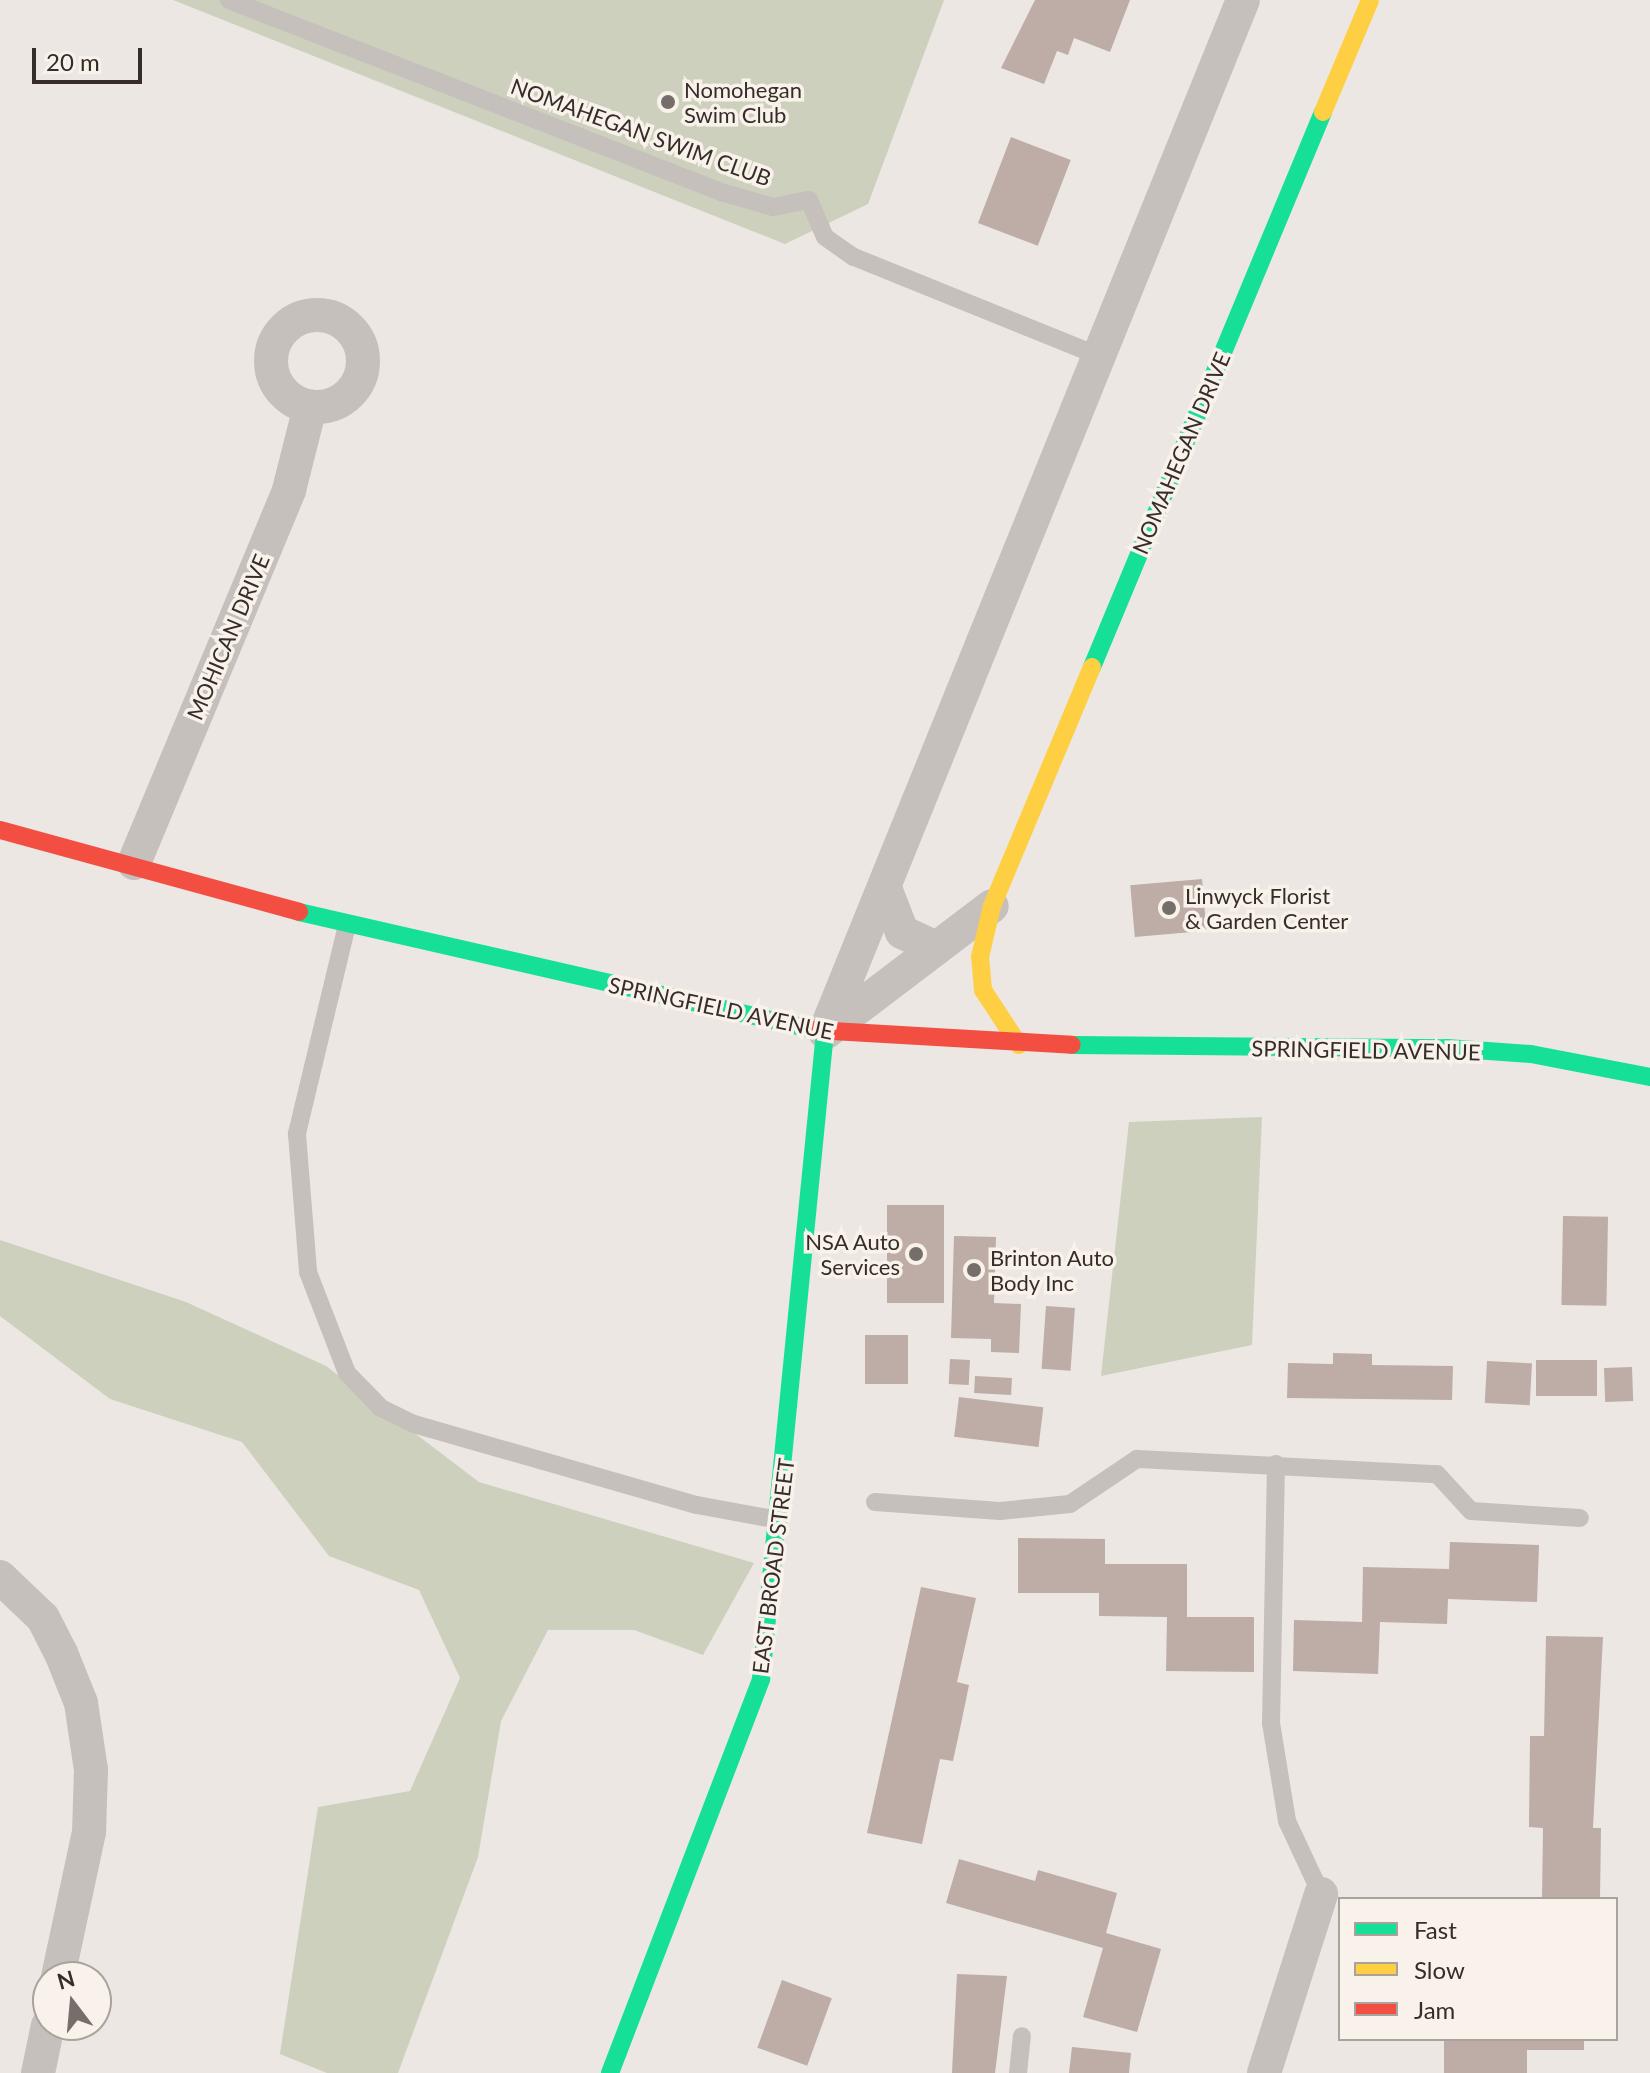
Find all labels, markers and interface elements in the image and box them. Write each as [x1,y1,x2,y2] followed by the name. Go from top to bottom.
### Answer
[36,32,146,82] scale bar
[46,47,100,76] text: 20 m
[507,73,775,191] street label: NOMAHEGAN SWIM CLUB
[684,76,802,128] place label: Nomohegan Swim Club
[659,93,677,111] marker: Nomohegan Swim Club
[1127,348,1235,558] street label: NOMAHEGAN DRIVE
[181,550,275,724] street label: MOHICAN DRIVE
[1185,882,1348,934] place label: Linwyck Florist & Garden Center
[1160,899,1178,917] marker: Linwyck Florist & Garden Center
[606,971,836,1045] street label: SPRINGFIELD AVENUE
[1251,1035,1481,1065] street label: SPRINGFIELD AVENUE
[804,1228,900,1280] place label: NSA Auto Services
[990,1244,1115,1296] place label: Brinton Auto Body Inc
[907,1245,925,1263] marker: NSA Auto Services
[965,1261,983,1279] marker: Brinton Auto Body Inc
[747,1456,799,1676] street label: EAST BROAD STREET
[1338,1897,1618,2041] legend
[1414,1915,1457,1944] text: Fast
[1414,1955,1465,1984] text: Slow
[32,1961,112,2041] north arrow
[54,1964,78,1995] text: N
[1414,1995,1455,2024] text: Jam

